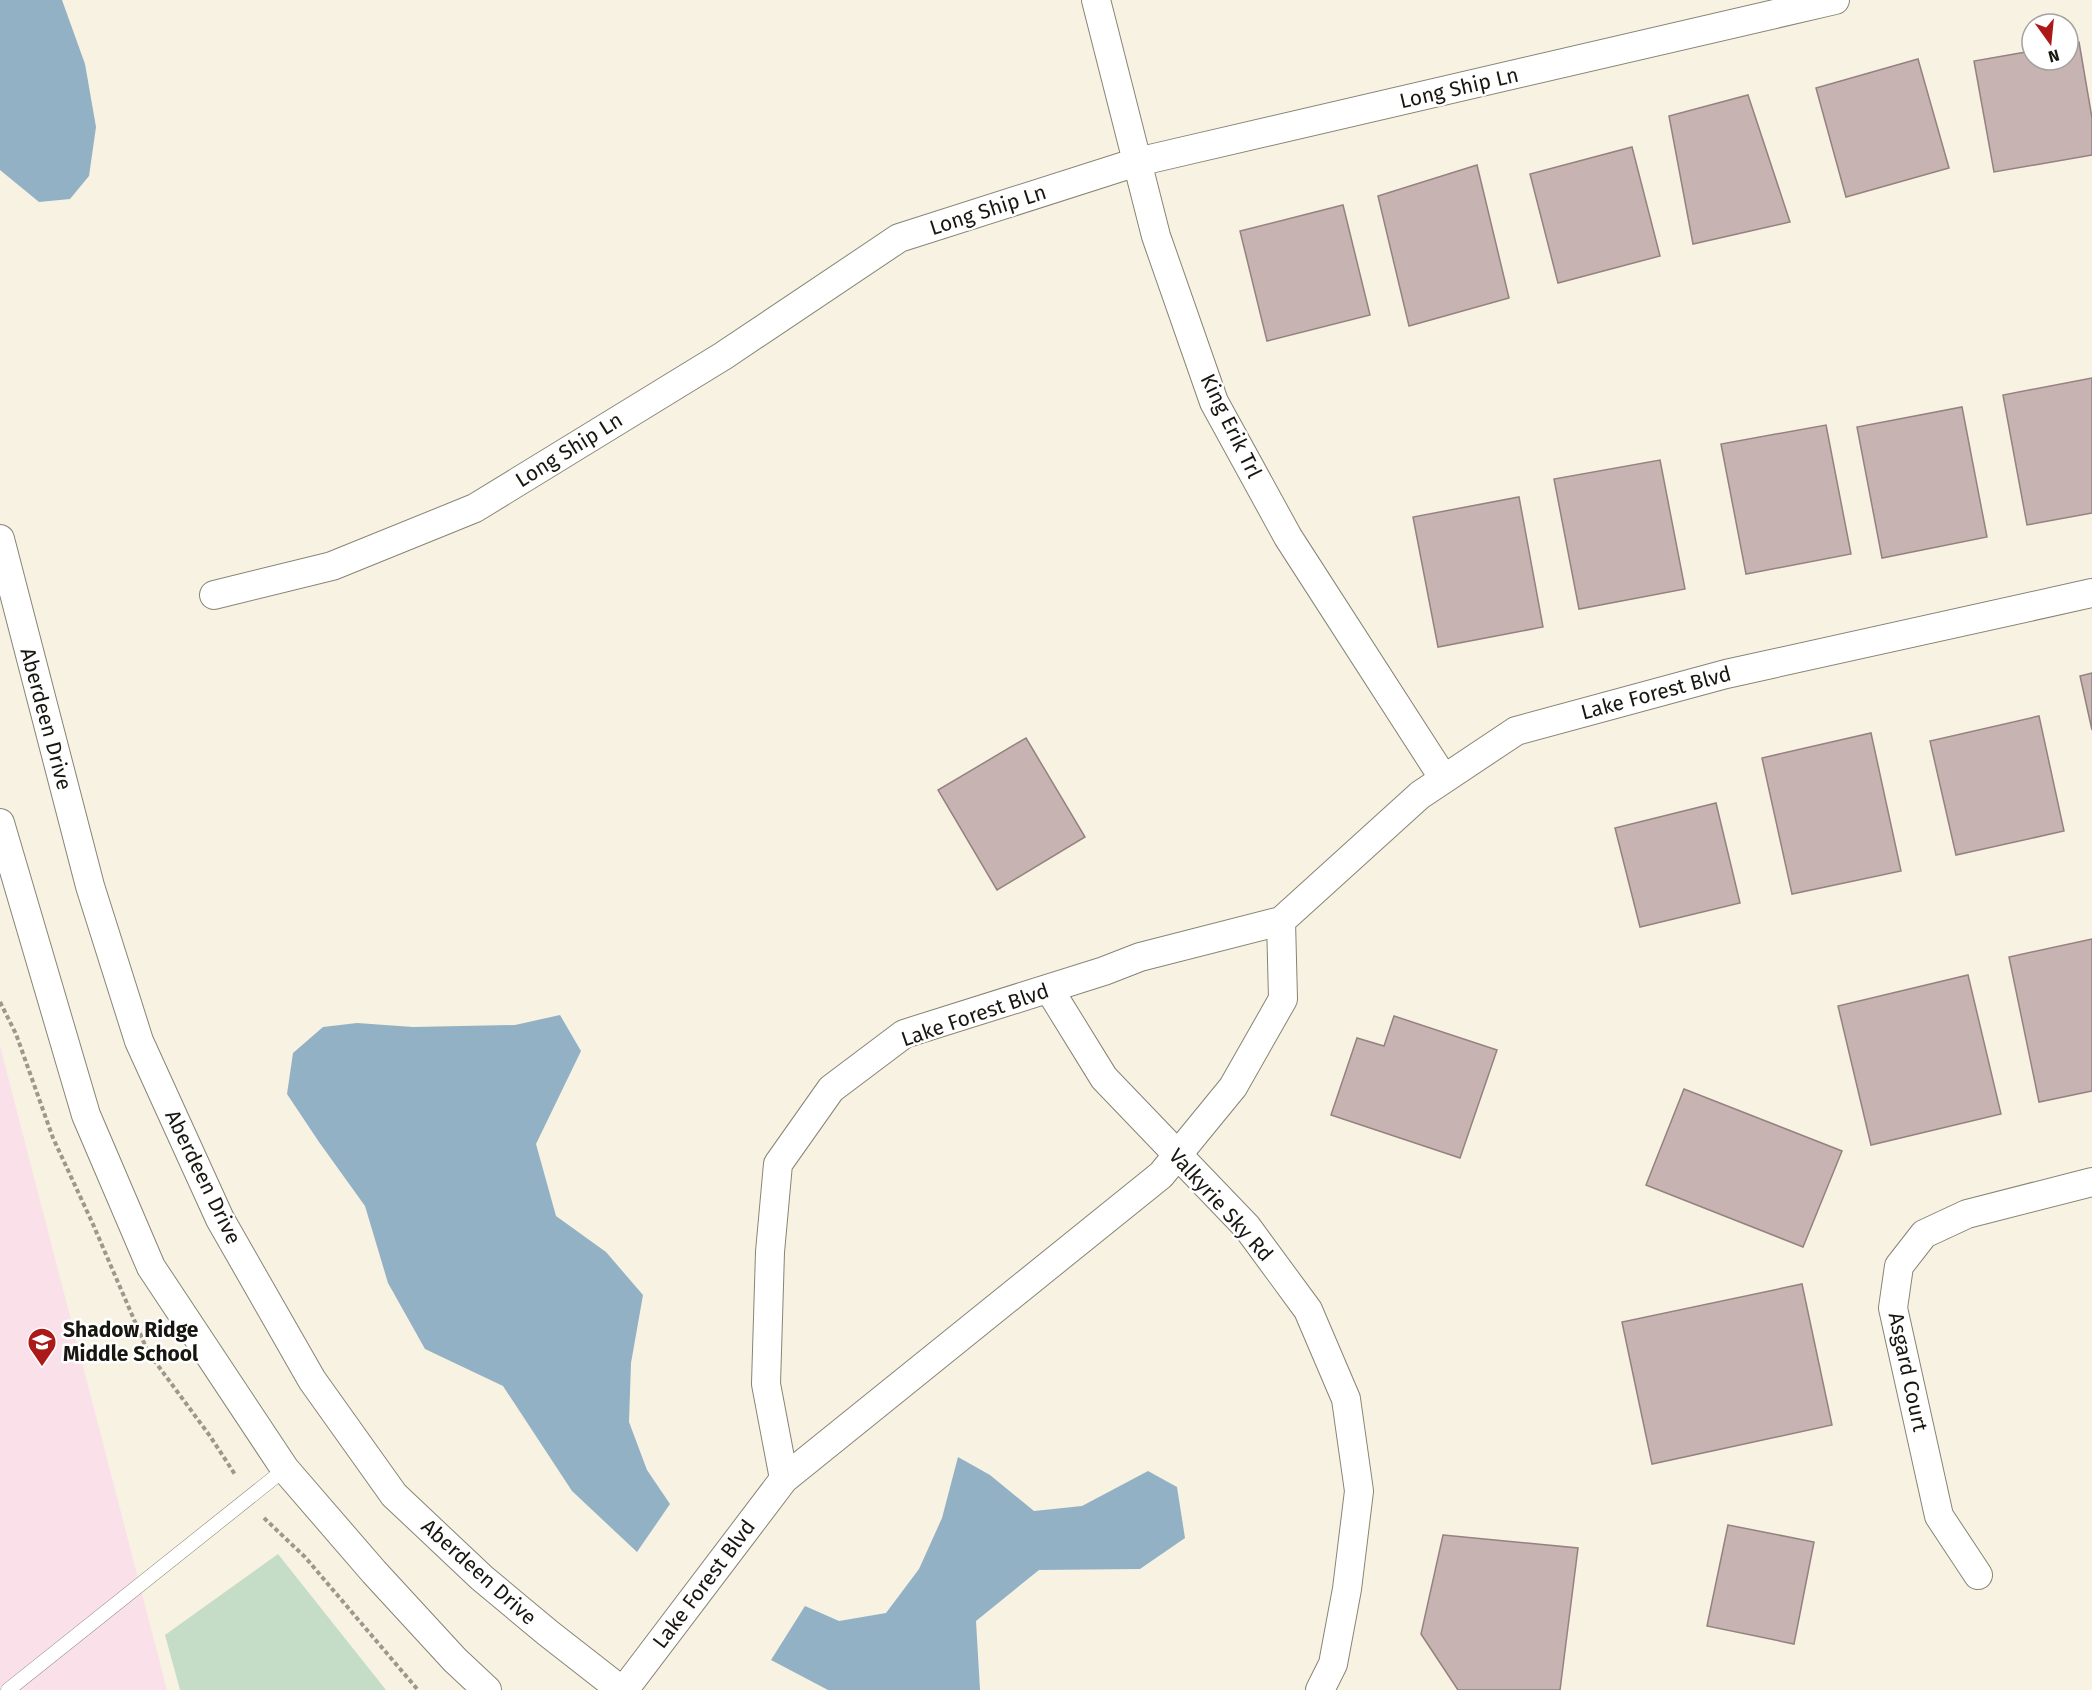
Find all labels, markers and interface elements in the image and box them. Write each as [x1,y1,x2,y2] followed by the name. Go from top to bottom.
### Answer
[2020,12,2080,72] north arrow
[2046,45,2061,67] text: N
[1397,62,1521,114] street label: Long Ship Ln
[926,179,1050,241] street label: Long Ship Ln
[1195,370,1267,482] street label: King Erik Trl
[511,407,627,493] street label: Long Ship Ln
[15,645,77,793] street label: Aberdeen Drive
[1578,660,1734,726] street label: Lake Forest Blvd
[898,978,1052,1052] street label: Lake Forest Blvd
[159,1106,247,1248] street label: Aberdeen Drive
[1163,1143,1279,1267] street label: Valkyrie Sky Rd
[1883,1310,1933,1434] street label: Asgard Court
[63,1317,199,1367] place label: Shadow Ridge Middle School
[26,1326,58,1368] school or university icon: Shadow Ridge Middle School
[416,1513,542,1631] street label: Aberdeen Drive
[647,1514,761,1654] street label: Lake Forest Blvd

